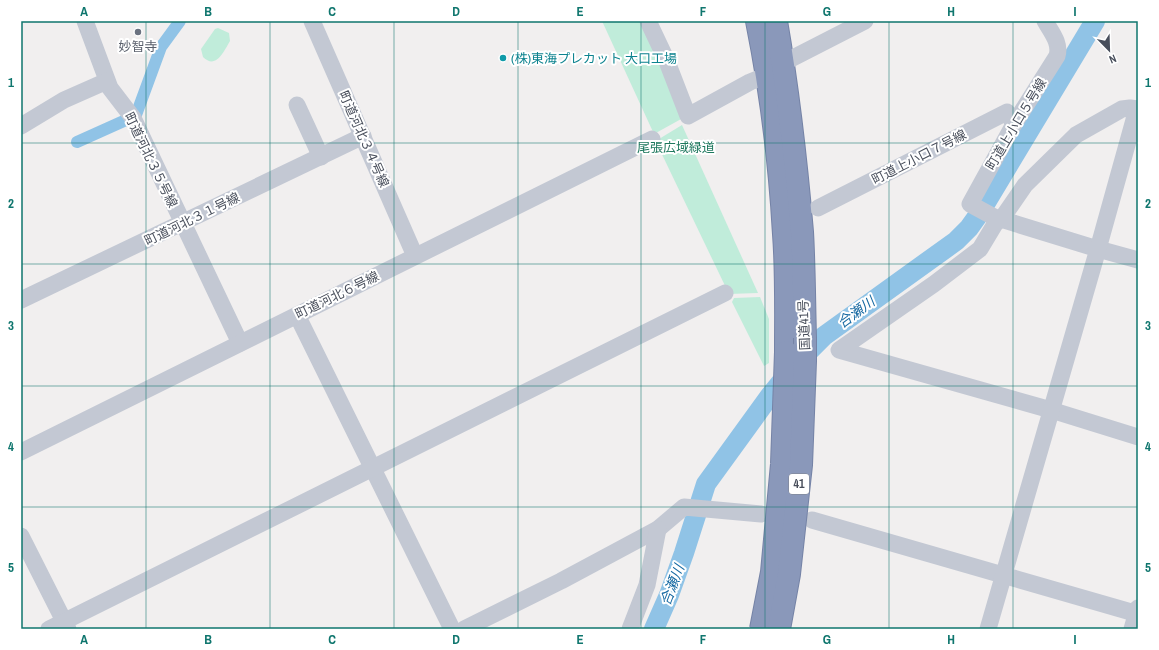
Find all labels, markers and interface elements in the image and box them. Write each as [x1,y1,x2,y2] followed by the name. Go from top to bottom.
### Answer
[80,3,88,20] text: A
[204,3,212,20] text: B
[328,3,336,20] text: C
[452,3,460,20] text: D
[576,3,584,20] text: E
[700,3,707,20] text: F
[823,3,831,20] text: G
[947,3,955,20] text: H
[1074,3,1077,20] text: I
[133,27,143,37] marker: 妙智寺
[1089,30,1129,70] north arrow
[118,38,158,55] place label: 妙智寺
[511,50,677,67] place label: (株)東海プレカット 大口工場
[1107,51,1119,67] text: N
[498,53,508,63] marker: (株)東海プレカット 大口工場
[8,74,14,91] text: 1
[1145,74,1151,91] text: 1
[982,75,1050,173] street label: 町道上小口５号線
[335,88,393,190] street label: 町道河北３４号線
[121,110,181,210] street label: 町道河北３５号線
[869,126,969,188] street label: 町道上小口７号線
[637,139,715,156] park label: 尾張広域緑道
[142,189,242,249] street label: 町道河北３１号線
[8,195,14,212] text: 2
[1145,195,1151,212] text: 2
[292,267,382,323] street label: 町道河北６号線
[834,291,880,332] water label: 合瀬川
[795,299,813,351] street label: 国道41号
[8,317,14,334] text: 3
[1145,317,1151,334] text: 3
[8,438,14,455] text: 4
[1145,438,1151,455] text: 4
[789,474,809,494] road number: 41
[8,559,14,576] text: 5
[1145,559,1151,576] text: 5
[656,560,689,608] water label: 合瀬川
[80,631,88,648] text: A
[204,631,212,648] text: B
[328,631,336,648] text: C
[452,631,460,648] text: D
[576,631,584,648] text: E
[700,631,707,648] text: F
[823,631,831,648] text: G
[947,631,955,648] text: H
[1074,631,1077,648] text: I

